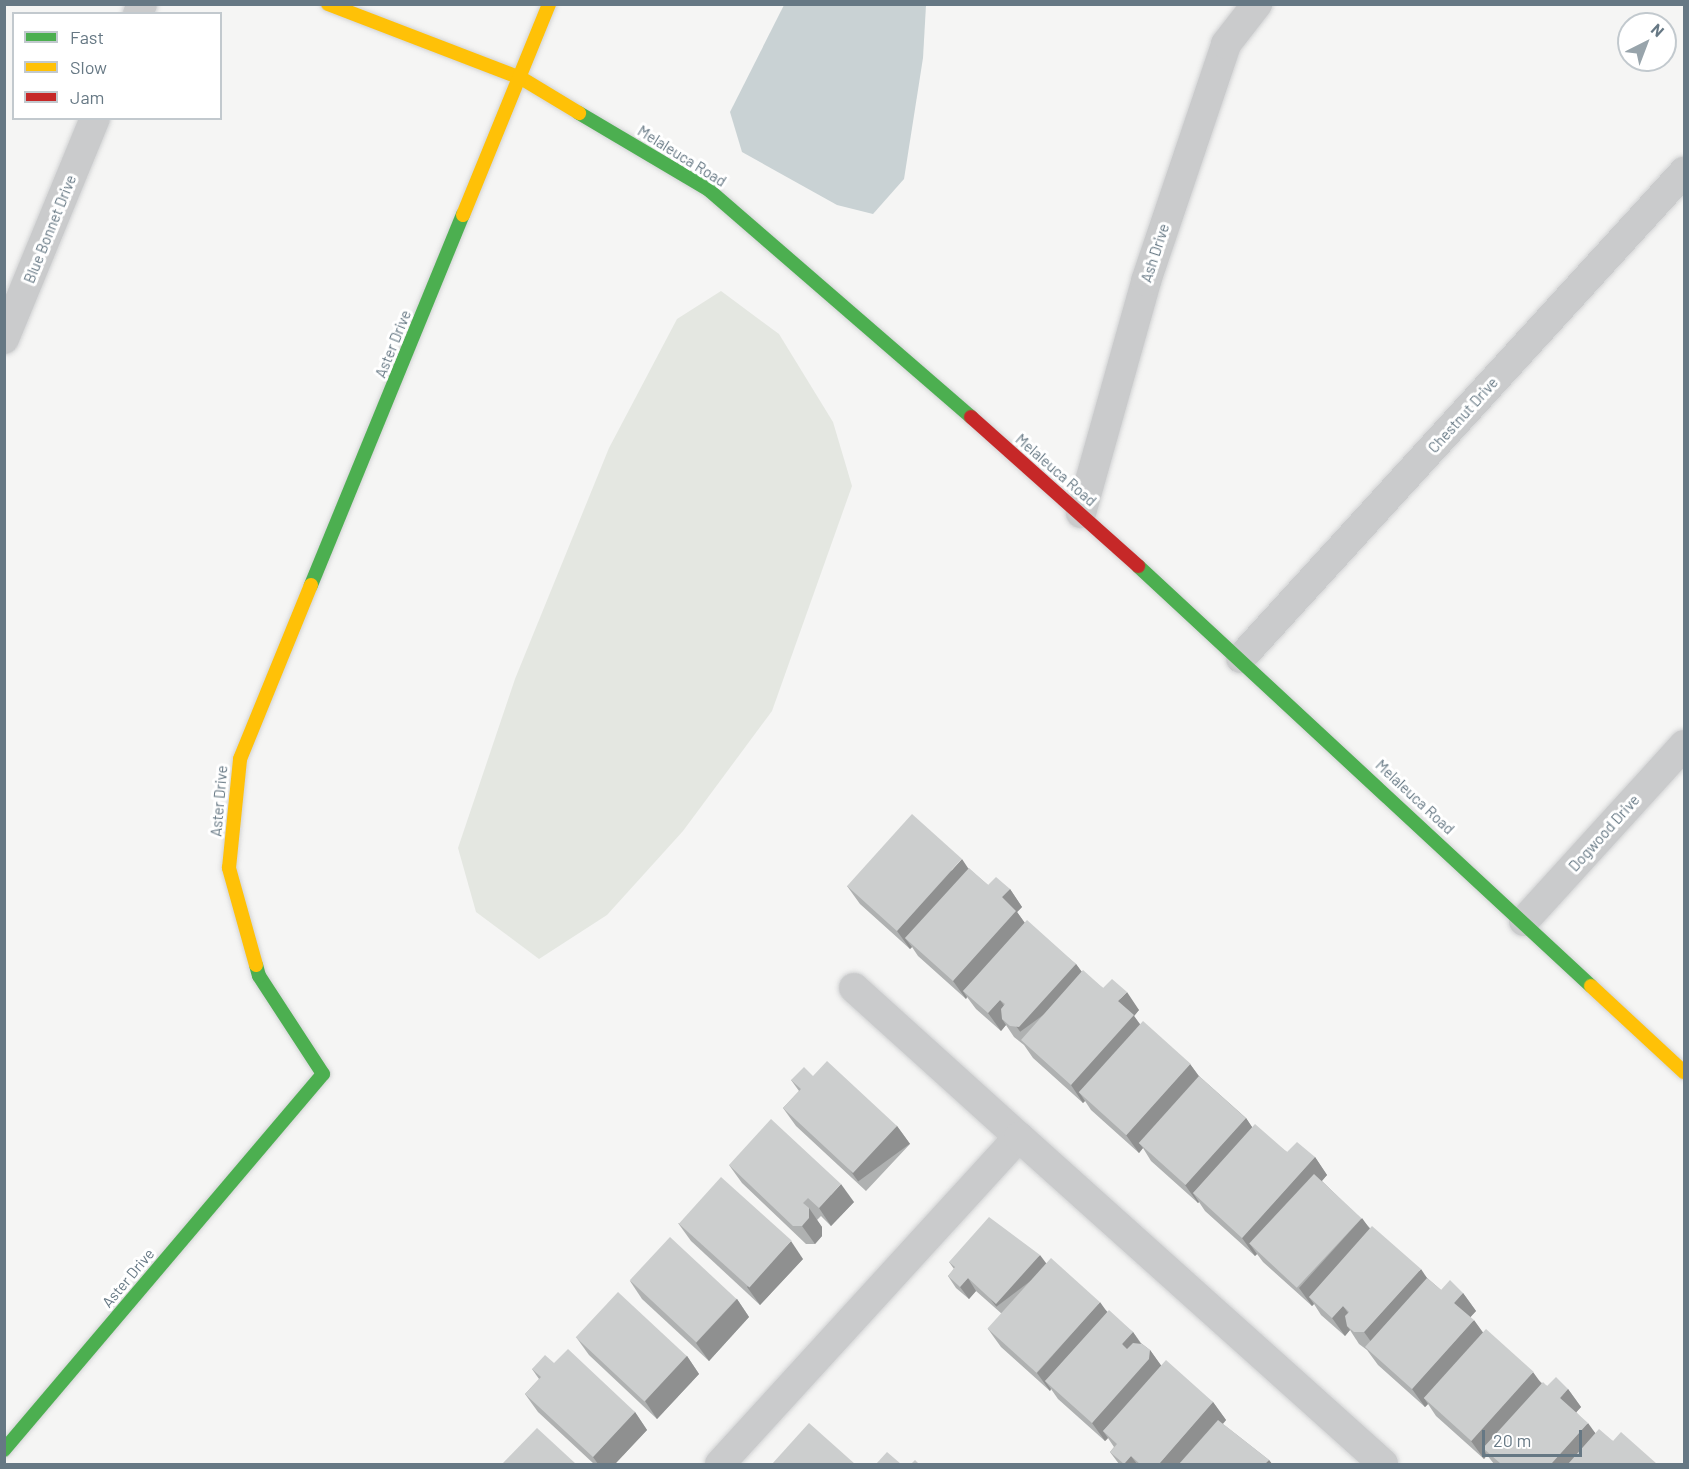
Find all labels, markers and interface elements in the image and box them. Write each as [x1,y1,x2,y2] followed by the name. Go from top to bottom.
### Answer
[12,12,222,120] legend
[1617,12,1677,72] north arrow
[1648,19,1668,40] text: N
[70,26,104,48] text: Fast
[70,56,107,78] text: Slow
[70,86,104,108] text: Jam
[634,122,730,190] street label: Melaleuca Road
[20,172,80,286] street label: Blue Bonnet Drive
[1137,221,1173,285] street label: Ash Drive
[371,308,415,380] street label: Aster Drive
[1424,373,1502,457] street label: Chestnut Drive
[1012,430,1100,510] street label: Melaleuca Road
[1372,756,1458,838] street label: Melaleuca Road
[207,765,231,837] street label: Aster Drive
[1565,791,1643,875] street label: Dogwood Drive
[98,1245,158,1311] street label: Aster Drive
[1485,1418,1586,1456] scale bar
[1493,1429,1531,1451] text: 20 m

